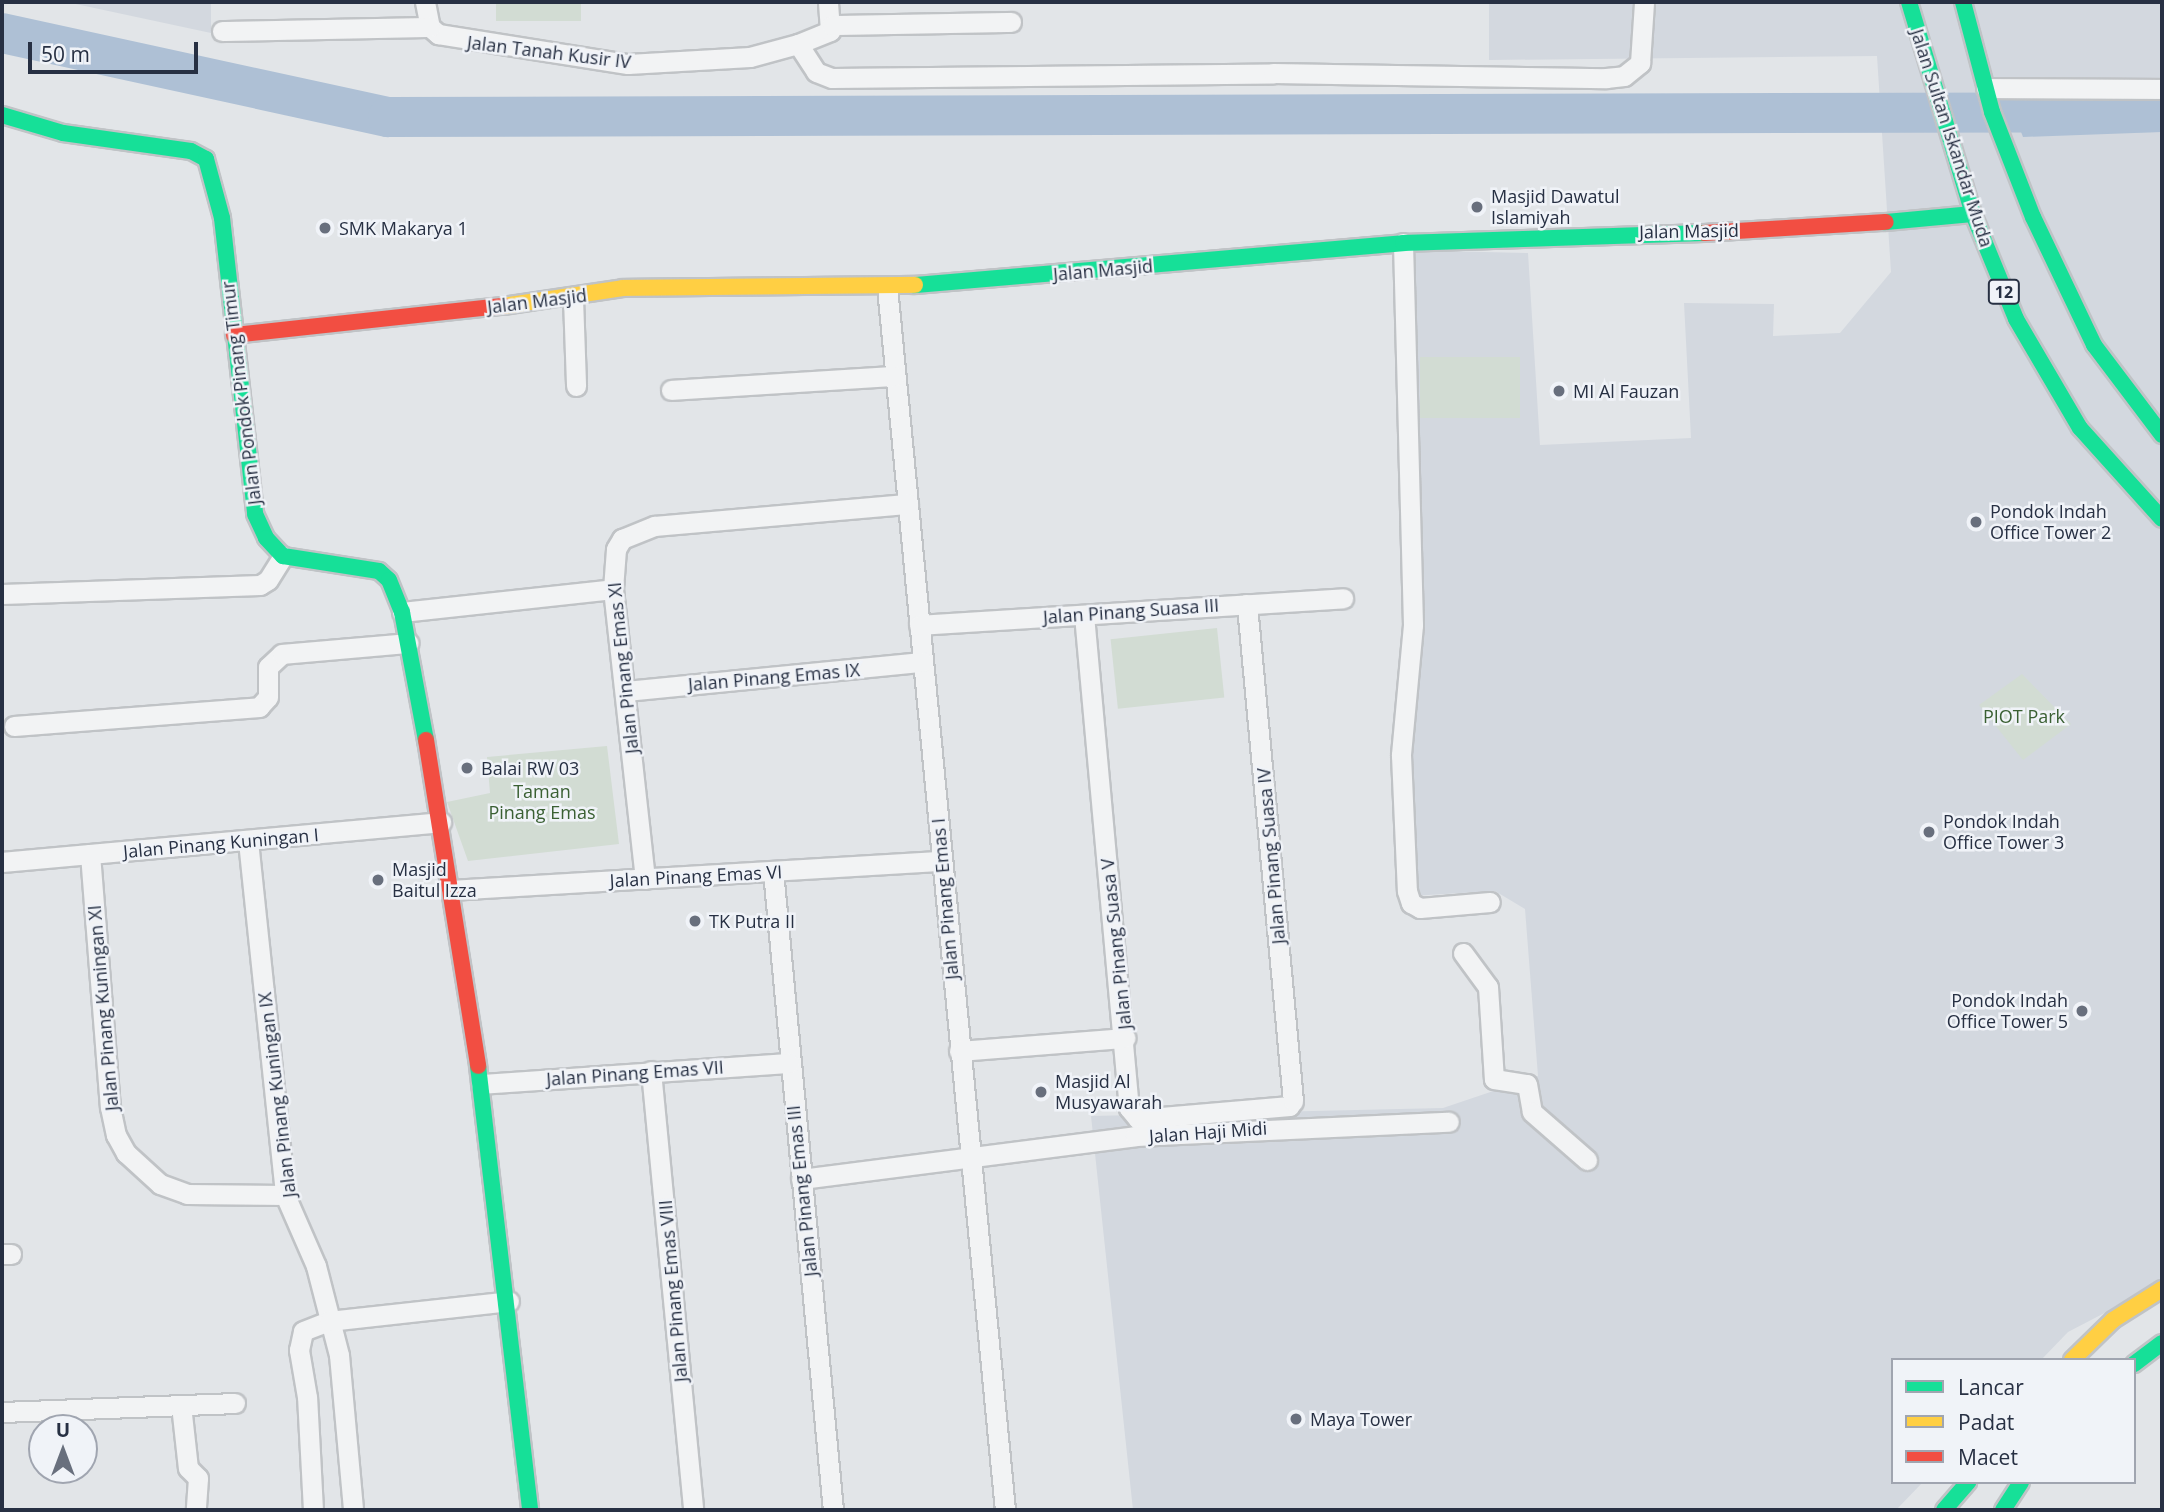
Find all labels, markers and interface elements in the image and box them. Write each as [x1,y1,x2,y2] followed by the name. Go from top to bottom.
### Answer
[1906,26,1998,250] street label: Jalan Sultan Iskandar Muda
[32,28,201,72] scale bar
[466,31,632,73] street label: Jalan Tanah Kusir IV
[41,40,90,68] text: 50 m
[1491,186,1620,228] place label: Masjid Dawatul Islamiyah
[1469,199,1485,215] marker: Masjid Dawatul Islamiyah
[339,217,468,239] place label: SMK Makarya 1
[1639,219,1739,243] street label: Jalan Masjid
[317,220,333,236] marker: SMK Makarya 1
[1052,255,1154,285] street label: Jalan Masjid
[217,280,265,506] street label: Jalan Pondok Pinang Timur
[1986,280,2022,304] road number: 12
[486,284,588,318] street label: Jalan Masjid
[1573,380,1679,402] place label: MI Al Fauzan
[1551,383,1567,399] marker: MI Al Fauzan
[1990,501,2111,544] place label: Pondok Indah Office Tower 2
[1968,514,1984,530] marker: Pondok Indah Office Tower 2
[603,581,643,755] street label: Jalan Pinang Emas XI
[1042,594,1220,628] street label: Jalan Pinang Suasa III
[687,659,861,695] street label: Jalan Pinang Emas IX
[1983,705,2065,727] park label: PIOT Park
[481,757,579,779] place label: Balai RW 03
[459,760,475,776] marker: Balai RW 03
[1253,767,1289,945] street label: Jalan Pinang Suasa IV
[488,781,596,824] park label: Taman Pinang Emas
[1943,811,2064,854] place label: Pondok Indah Office Tower 3
[927,817,963,981] street label: Jalan Pinang Emas I
[122,824,320,862] street label: Jalan Pinang Kuningan I
[1921,824,1937,840] marker: Pondok Indah Office Tower 3
[1096,857,1136,1031] street label: Jalan Pinang Suasa V
[392,859,477,902] place label: Masjid Baitul Izza
[609,861,783,891] street label: Jalan Pinang Emas VI
[370,872,386,888] marker: Masjid Baitul Izza
[83,904,123,1112] street label: Jalan Pinang Kuningan XI
[709,910,795,932] place label: TK Putra II
[687,913,703,929] marker: TK Putra II
[1947,990,2068,1032] place label: Pondok Indah Office Tower 5
[254,991,300,1199] street label: Jalan Pinang Kuningan IX
[2074,1003,2090,1019] marker: Pondok Indah Office Tower 5
[546,1056,724,1090] street label: Jalan Pinang Emas VII
[1055,1071,1162,1114] place label: Masjid Al Musyawarah
[1033,1084,1049,1100] marker: Masjid Al Musyawarah
[782,1104,822,1278] street label: Jalan Pinang Emas III
[1148,1117,1268,1147] street label: Jalan Haji Midi
[654,1199,692,1383] street label: Jalan Pinang Emas VIII
[1891,1358,2136,1484] legend
[1958,1373,2024,1401] text: Lancar
[1310,1408,1412,1430] place label: Maya Tower
[1958,1408,2014,1436] text: Padat
[1288,1411,1304,1427] marker: Maya Tower
[28,1414,98,1484] north arrow
[56,1417,70,1443] text: U
[1958,1443,2018,1471] text: Macet

